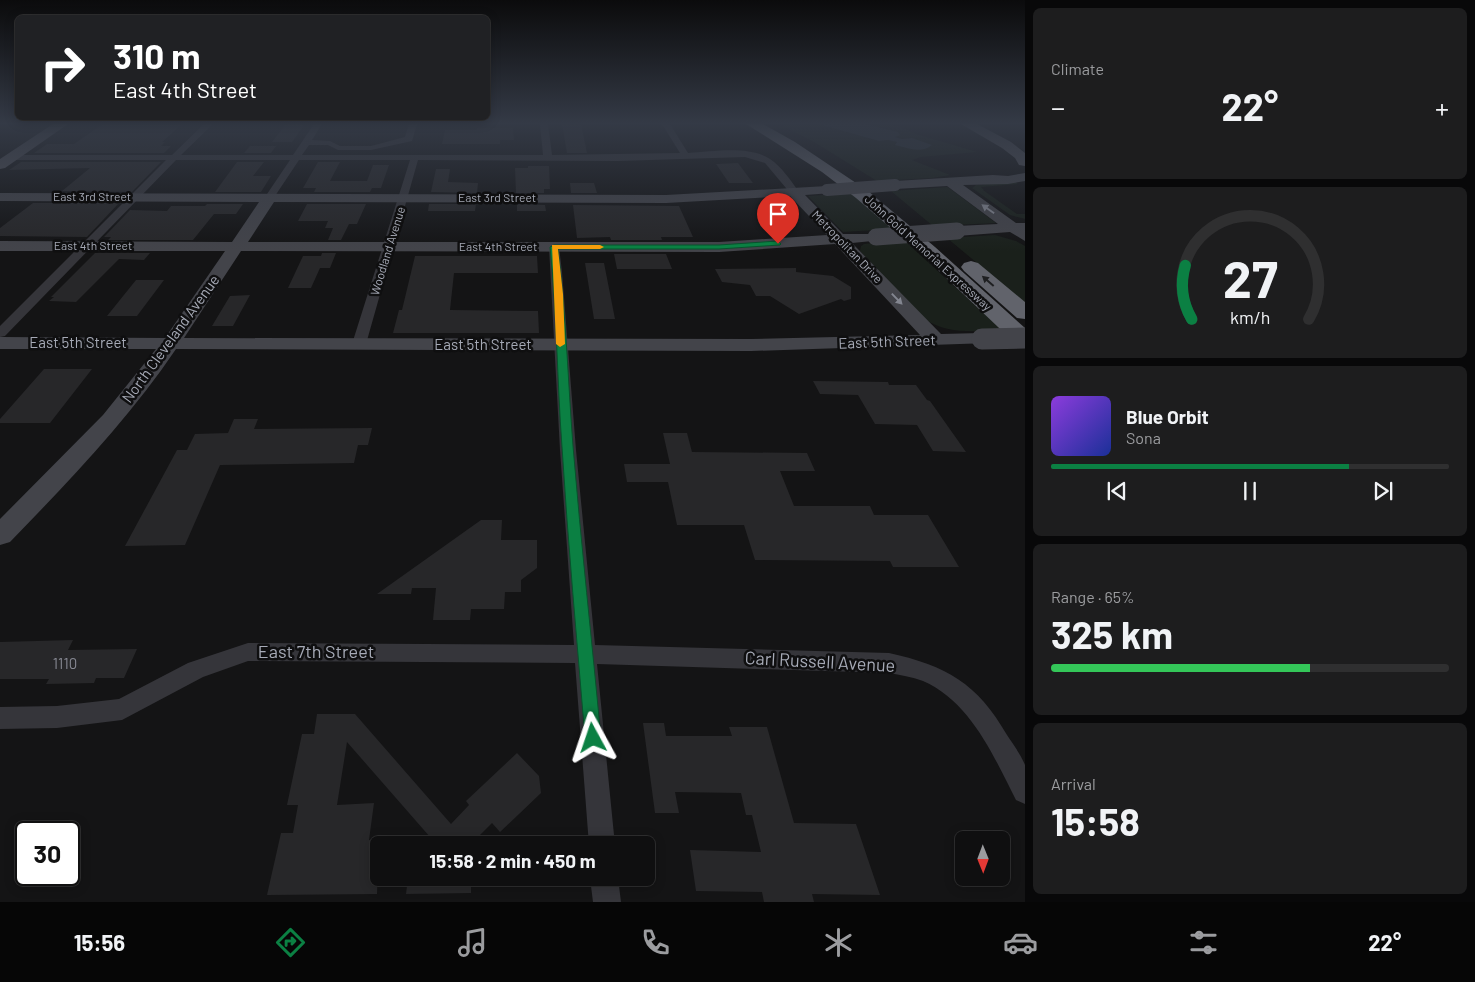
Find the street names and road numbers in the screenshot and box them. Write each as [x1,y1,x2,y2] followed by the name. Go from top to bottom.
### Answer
[53,189,131,203] street label: East 3rd Street
[458,190,536,204] street label: East 3rd Street
[862,192,995,313] street label: John Gold Memorial Expressway
[367,205,407,297] street label: Woodland Avenue
[810,207,886,285] street label: Metropolitan Drive
[54,238,132,252] street label: East 4th Street
[459,239,537,253] street label: East 4th Street
[118,271,223,406] street label: North Cleveland Avenue
[838,330,936,352] street label: East 5th Street
[29,333,127,351] street label: East 5th Street
[434,335,532,353] street label: East 5th Street
[258,640,374,662] street label: East 7th Street
[744,646,896,676] street label: Carl Russell Avenue

